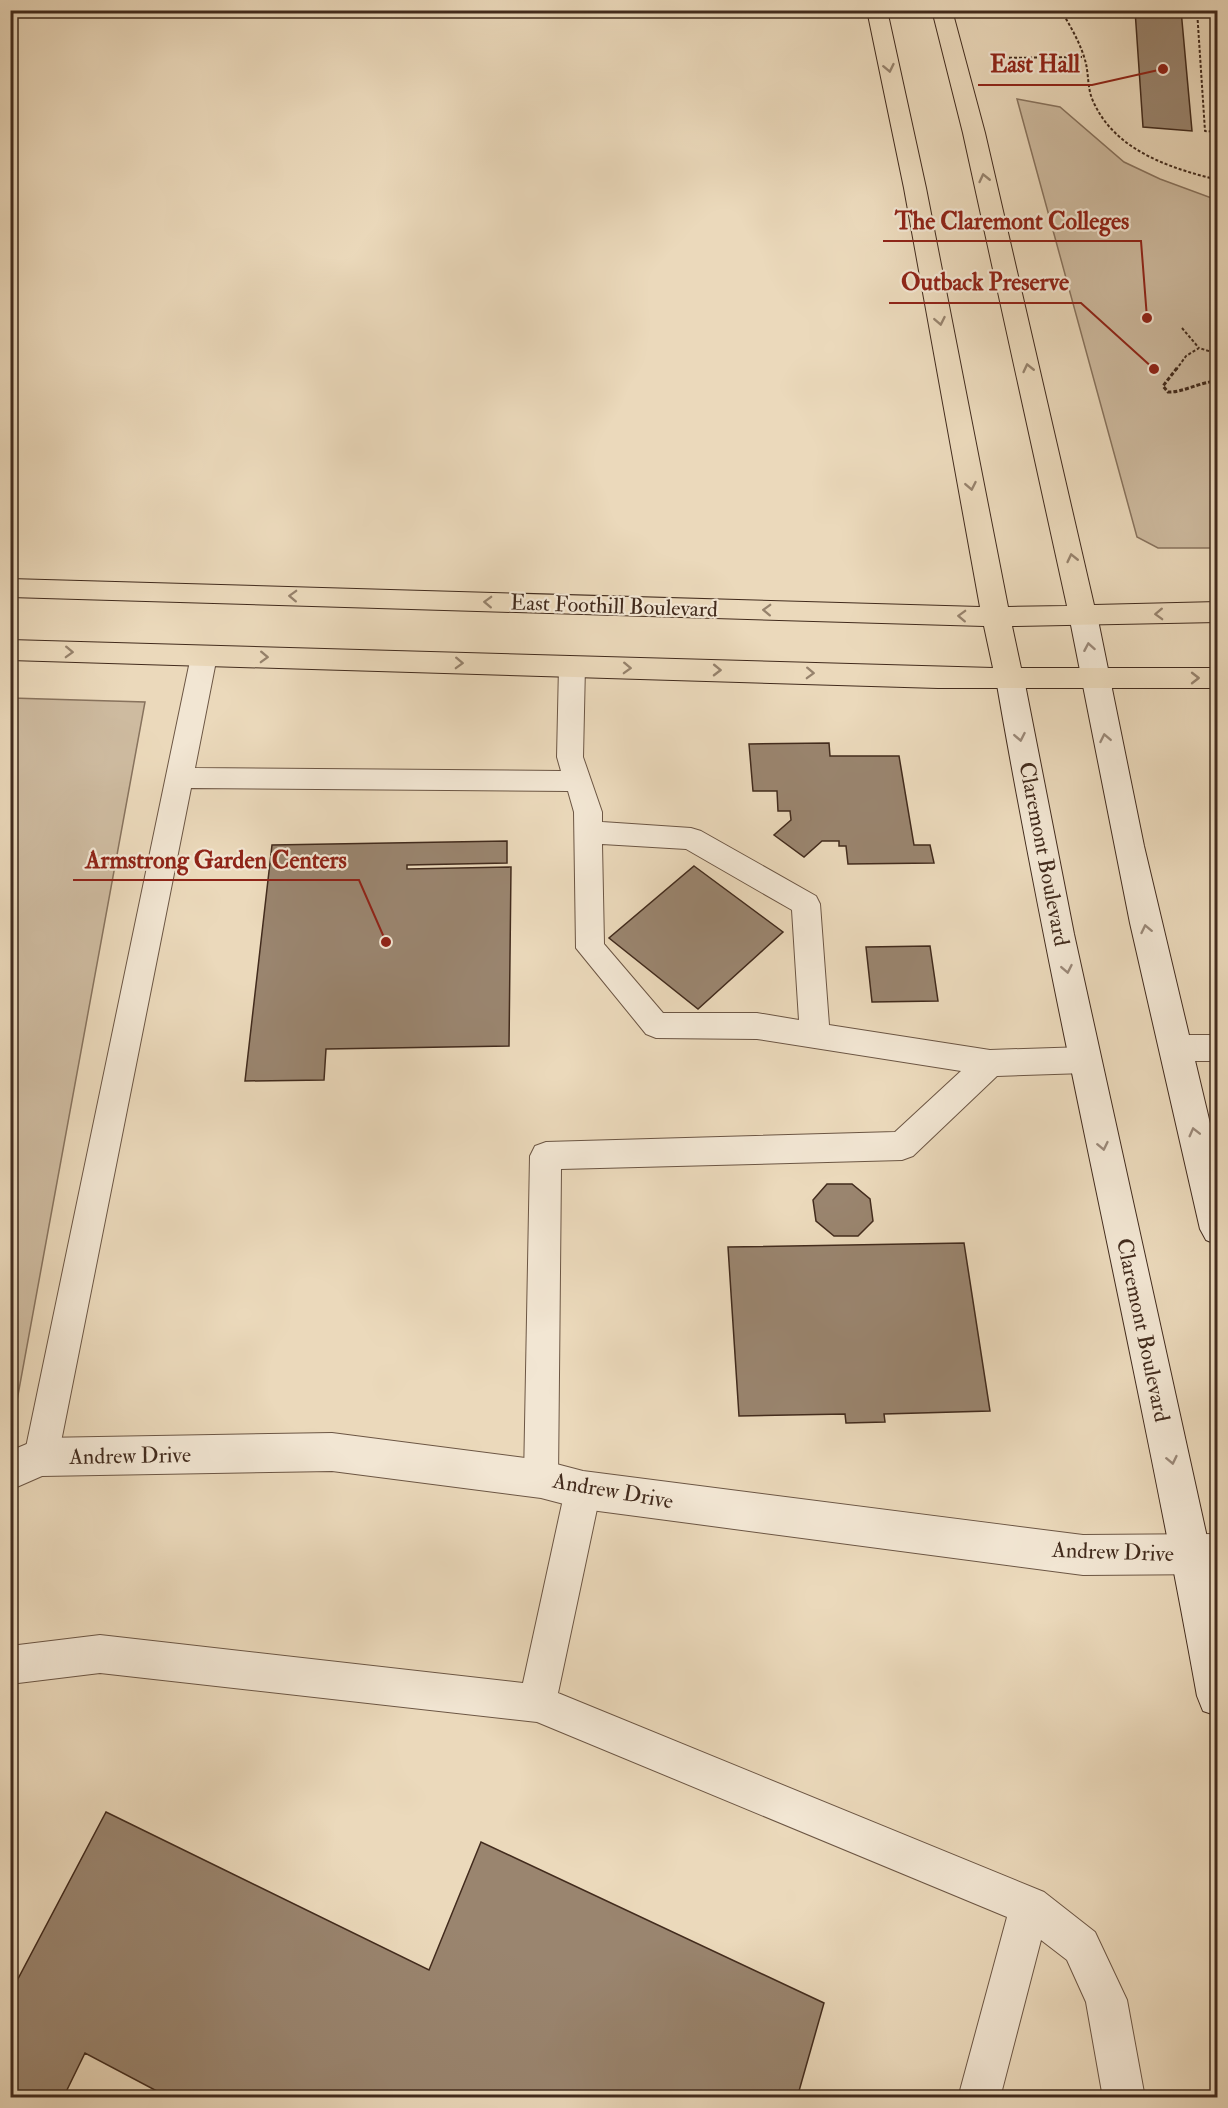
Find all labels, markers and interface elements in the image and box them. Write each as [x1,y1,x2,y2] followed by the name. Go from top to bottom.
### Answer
[978,43,1092,85] callout: East Hall
[990,49,1081,80] text: East Hall
[882,62,895,72] one-way arrow
[978,173,991,183] one-way arrow
[883,199,1141,241] callout: The Claremont Colleges
[894,206,1129,237] text: The Claremont Colleges
[889,261,1081,303] callout: Outback Preserve
[901,267,1069,298] text: Outback Preserve
[933,315,946,325] one-way arrow
[1022,363,1035,373] one-way arrow
[964,481,977,491] one-way arrow
[1066,553,1079,563] one-way arrow
[510,588,718,624] street label: East Foothill Boulevard
[288,590,297,603] one-way arrow
[483,596,492,608] one-way arrow
[762,604,771,616] one-way arrow
[1155,607,1164,620] one-way arrow
[957,609,966,622] one-way arrow
[1083,642,1096,652] one-way arrow
[64,645,73,658] one-way arrow
[259,651,268,664] one-way arrow
[454,657,463,669] one-way arrow
[623,662,632,674] one-way arrow
[713,664,722,677] one-way arrow
[806,667,815,680] one-way arrow
[1190,672,1199,684] one-way arrow
[1013,731,1026,741] one-way arrow
[1099,733,1112,743] one-way arrow
[1012,759,1076,949] street label: Claremont Boulevard
[73,838,359,880] callout: Armstrong Garden Centers
[84,845,347,876] text: Armstrong Garden Centers
[1140,924,1153,934] one-way arrow
[1059,964,1072,974] one-way arrow
[1188,1127,1201,1137] one-way arrow
[1096,1141,1109,1151] one-way arrow
[1110,1236,1176,1425] street label: Claremont Boulevard
[68,1441,191,1471] street label: Andrew Drive
[1165,1455,1178,1465] one-way arrow
[550,1466,675,1515] street label: Andrew Drive
[1051,1536,1174,1568] street label: Andrew Drive

